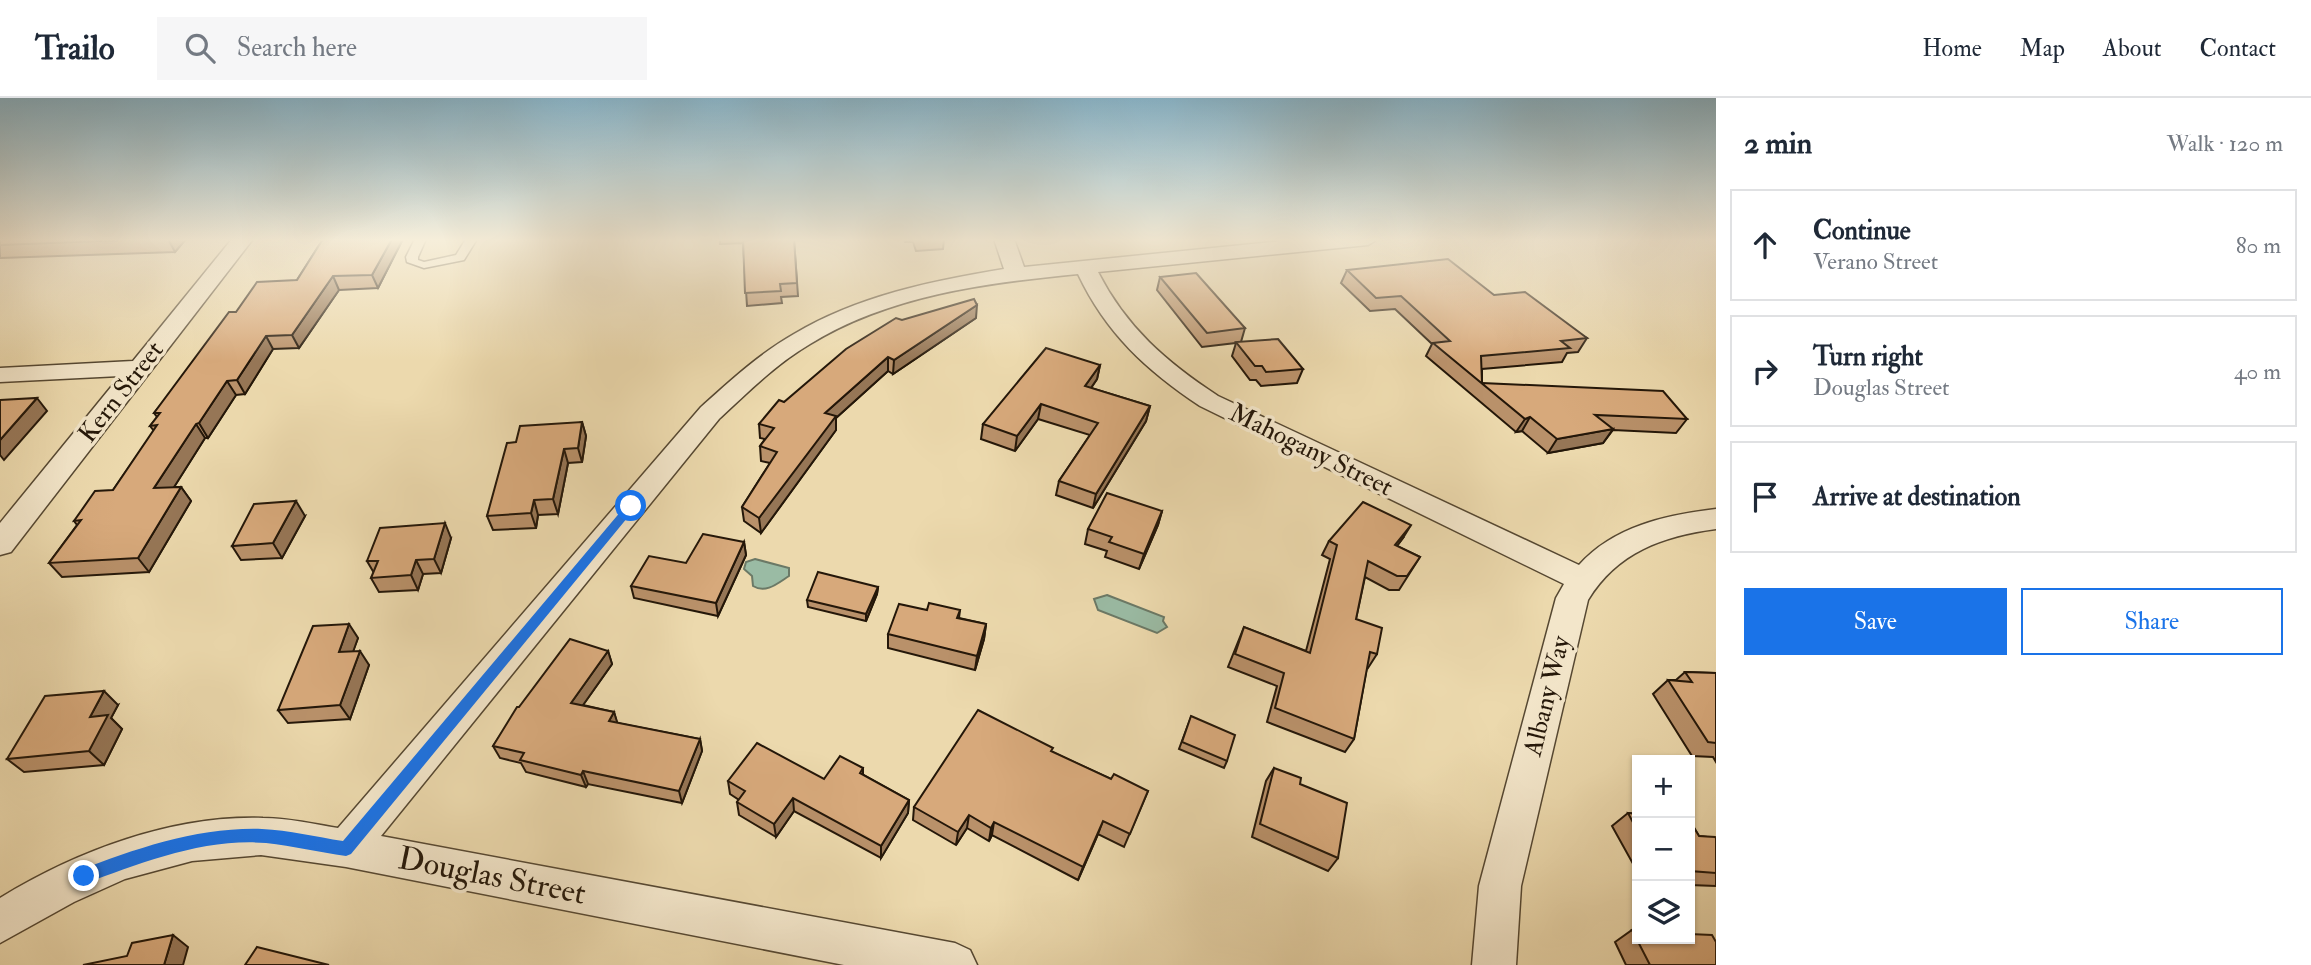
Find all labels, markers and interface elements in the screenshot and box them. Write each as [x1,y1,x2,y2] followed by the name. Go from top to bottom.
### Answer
[157,17,647,80] search box
[35,28,115,69] text: Trailo
[181,29,219,67] icon: search
[237,32,357,64] text: Search here
[1922,33,1982,64] text: Home
[2020,33,2065,64] text: Map
[2103,33,2162,64] text: About
[2200,33,2276,64] text: Contact
[1744,125,1812,162] text: 2 min
[2167,129,2283,158] text: Walk · 120 m
[1813,215,1911,247] text: Continue
[1746,226,1784,264] icon: ahead
[2236,231,2281,260] text: 80 m
[1813,247,1938,276] text: Verano Street
[71,335,171,449] street label: Kern Street
[1813,341,1923,373] text: Turn right
[1746,352,1784,390] icon: right
[2234,357,2281,386] text: 40 m
[1813,373,1950,402] text: Douglas Street
[1224,397,1398,503] street label: Mahogany Street
[1746,478,1784,516] icon: arrive
[1813,481,2021,513] text: Arrive at destination
[615,490,646,521] route start
[1744,588,2007,655] button: Save
[2021,588,2283,655] button: Share
[1516,632,1577,760] street label: Albany Way
[1632,755,1695,944] map controls
[1632,755,1695,818] button: +
[1632,818,1695,881] button: −
[395,838,589,914] street label: Douglas Street
[68,860,99,891] route end
[1632,881,1695,944] button: layers

